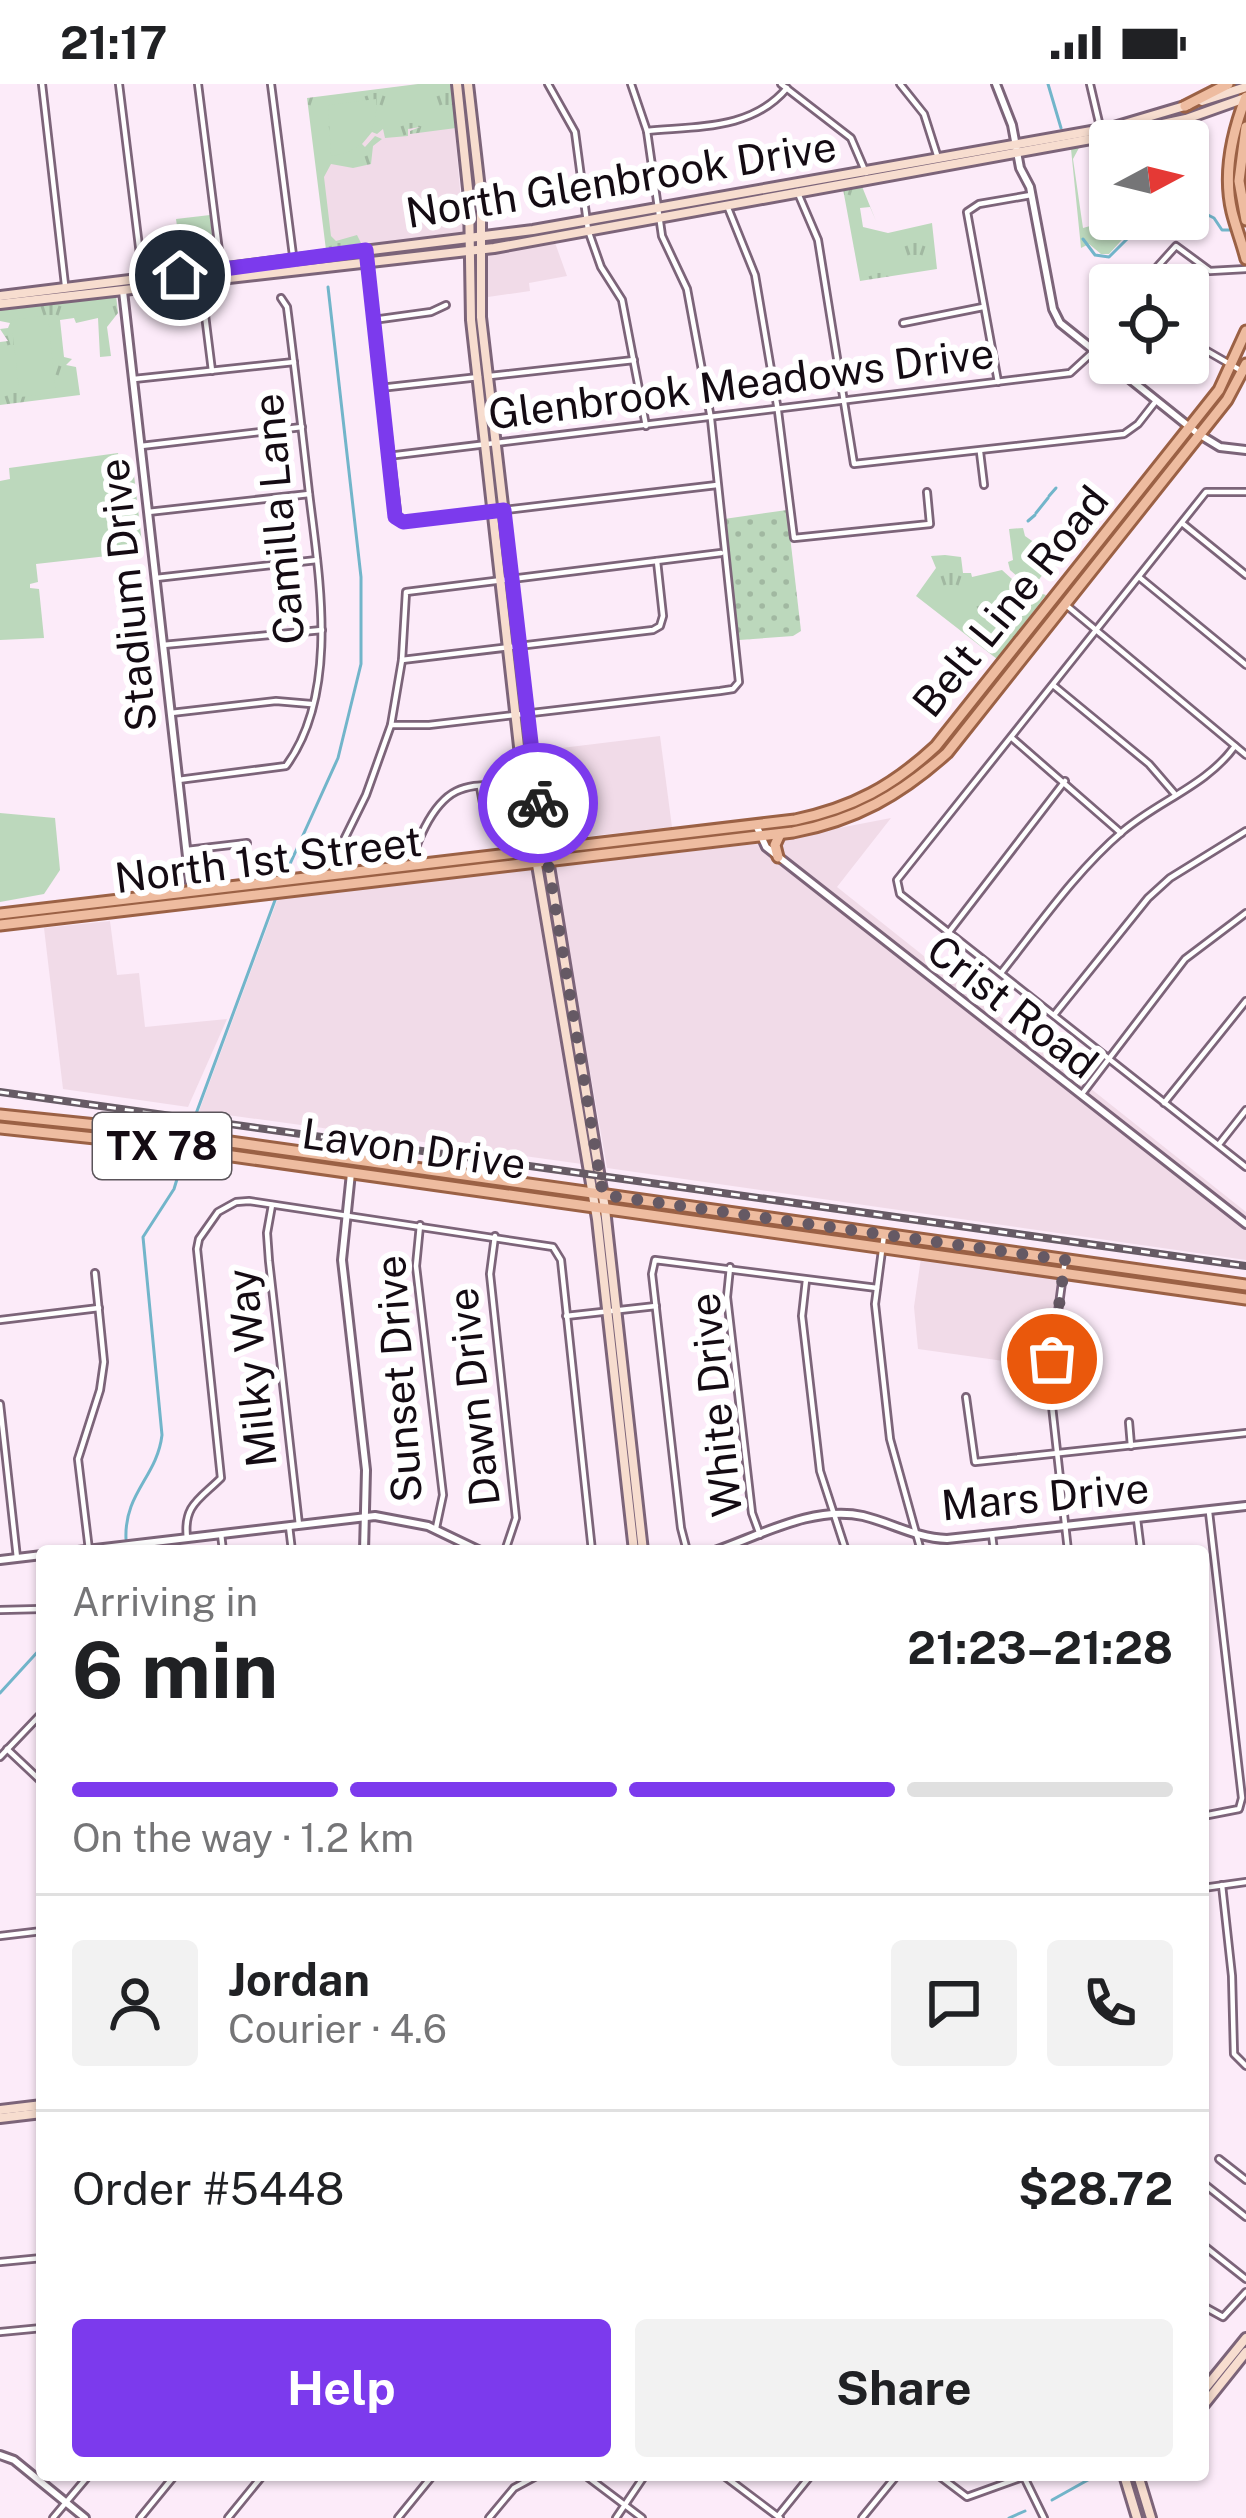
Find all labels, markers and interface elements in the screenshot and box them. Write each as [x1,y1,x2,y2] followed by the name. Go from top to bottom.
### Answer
[60,16,167,69] text: 21:17
[1089,120,1209,240] north arrow
[1089,120,1209,384] map controls
[402,121,840,237] street label: North Glenbrook Drive
[129,224,231,326] pin
[147,242,213,308] icon: home
[1089,264,1209,384] button: locate
[485,328,997,438] street label: Glenbrook Meadows Drive
[243,391,313,647] street label: Camilla Lane
[88,456,166,734] street label: Stadium Drive
[902,476,1118,726] street label: Belt Line Road
[478,743,598,863] courier
[505,770,571,836] icon: bike
[112,816,424,902] street label: North 1st Street
[918,924,1108,1088] street label: Crist Road
[299,1108,529,1188] street label: Lavon Drive
[93,1113,231,1179] road number: TX 78
[365,1254,431,1504] street label: Sunset Drive
[216,1266,286,1470] street label: Milky Way
[437,1285,509,1509] street label: Dawn Drive
[679,1291,751,1519] street label: White Drive
[1001,1308,1103,1410] pin
[1019,1326,1085,1392] icon: bag
[939,1463,1151,1529] street label: Mars Drive
[72,1579,258,1625] text: Arriving in
[907,1621,1173,1674] text: 21:23–21:28
[72,1624,278,1716] text: 6 min
[72,1815,414,1861] text: On the way · 1.2 km
[72,1940,198,2066] button: person
[891,1940,1017,2066] button: chat
[1047,1940,1173,2066] button: phone
[228,1953,370,2006] text: Jordan
[228,2006,447,2052] text: Courier · 4.6
[72,2162,344,2215] text: Order #5448
[1018,2162,1173,2215] text: $28.72
[72,2319,611,2457] button: Help
[635,2319,1173,2457] button: Share

